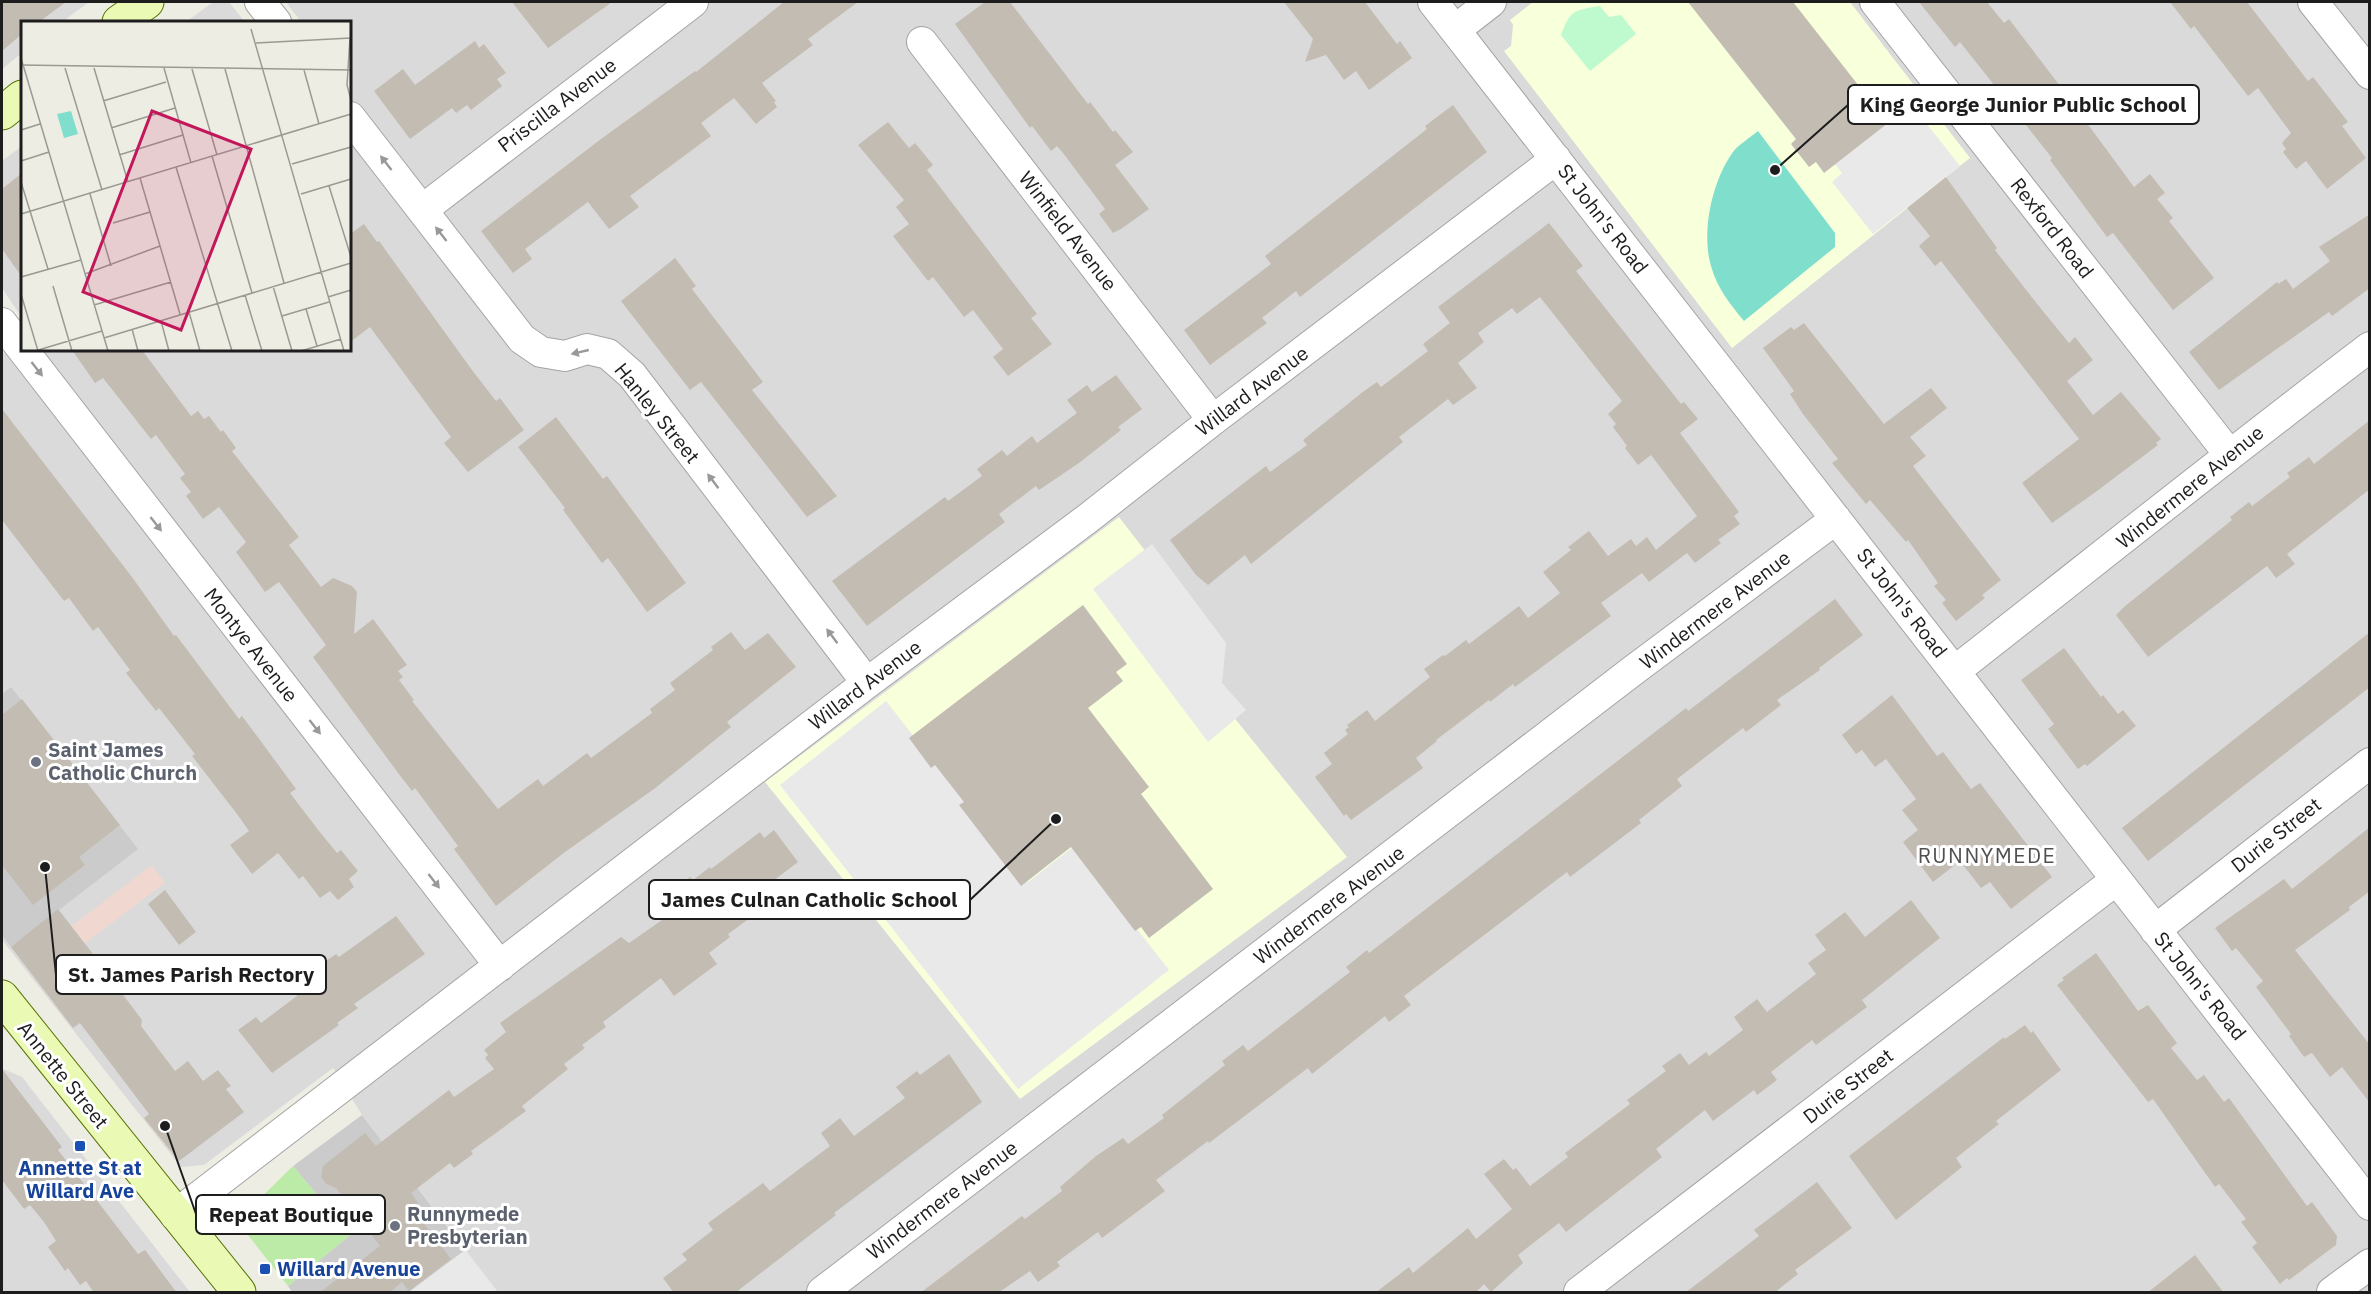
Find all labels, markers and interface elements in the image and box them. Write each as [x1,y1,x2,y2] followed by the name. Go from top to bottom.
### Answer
[21,21,351,351] inset map
[492,51,622,158] street label: Priscilla Avenue
[1848,85,2199,124] callout: King George Junior Public School
[1860,90,2186,118] text: King George Junior Public School
[380,156,392,172] one-way arrow
[1552,158,1655,279] street label: St John's Road
[1013,165,1124,296] street label: Winfield Avenue
[2005,172,2100,283] street label: Rexford Road
[435,227,447,243] one-way arrow
[1190,339,1314,442] street label: Willard Avenue
[571,348,589,358] one-way arrow
[608,357,706,469] street label: Hanley Street
[31,361,43,377] one-way arrow
[2110,419,2269,554] street label: Windermere Avenue
[707,474,719,490] one-way arrow
[150,516,162,531] one-way arrow
[1851,542,1954,663] street label: St John's Road
[1634,544,1796,675] street label: Windermere Avenue
[198,582,305,707] street label: Montye Avenue
[826,629,838,644] one-way arrow
[803,633,927,736] street label: Willard Avenue
[308,720,320,735] one-way arrow
[48,736,197,786] place label: Saint James Catholic Church
[29,755,43,769] marker: Saint James Catholic Church
[2225,791,2326,878] street label: Durie Street
[1248,839,1410,970] street label: Windermere Avenue
[1918,841,2056,869] district label: RUNNYMEDE
[428,873,440,889] one-way arrow
[649,880,970,919] callout: James Culnan Catholic School
[661,885,957,913] text: James Culnan Catholic School
[2148,926,2253,1046] street label: St John's Road
[56,955,326,994] callout: St. James Parish Rectory
[68,960,315,988] text: St. James Parish Rectory
[12,1015,115,1134] street label: Annette Street
[1797,1042,1898,1129] street label: Durie Street
[861,1134,1023,1265] street label: Windermere Avenue
[73,1139,87,1153] marker: Annette St at Willard Ave
[18,1154,142,1204] place label: Annette St at Willard Ave
[196,1195,385,1234] callout: Repeat Boutique
[209,1200,373,1228] text: Repeat Boutique
[407,1200,528,1250] place label: Runnymede Presbyterian
[388,1219,402,1233] marker: Runnymede Presbyterian
[277,1255,420,1282] place label: Willard Avenue
[258,1262,272,1276] marker: Willard Avenue

